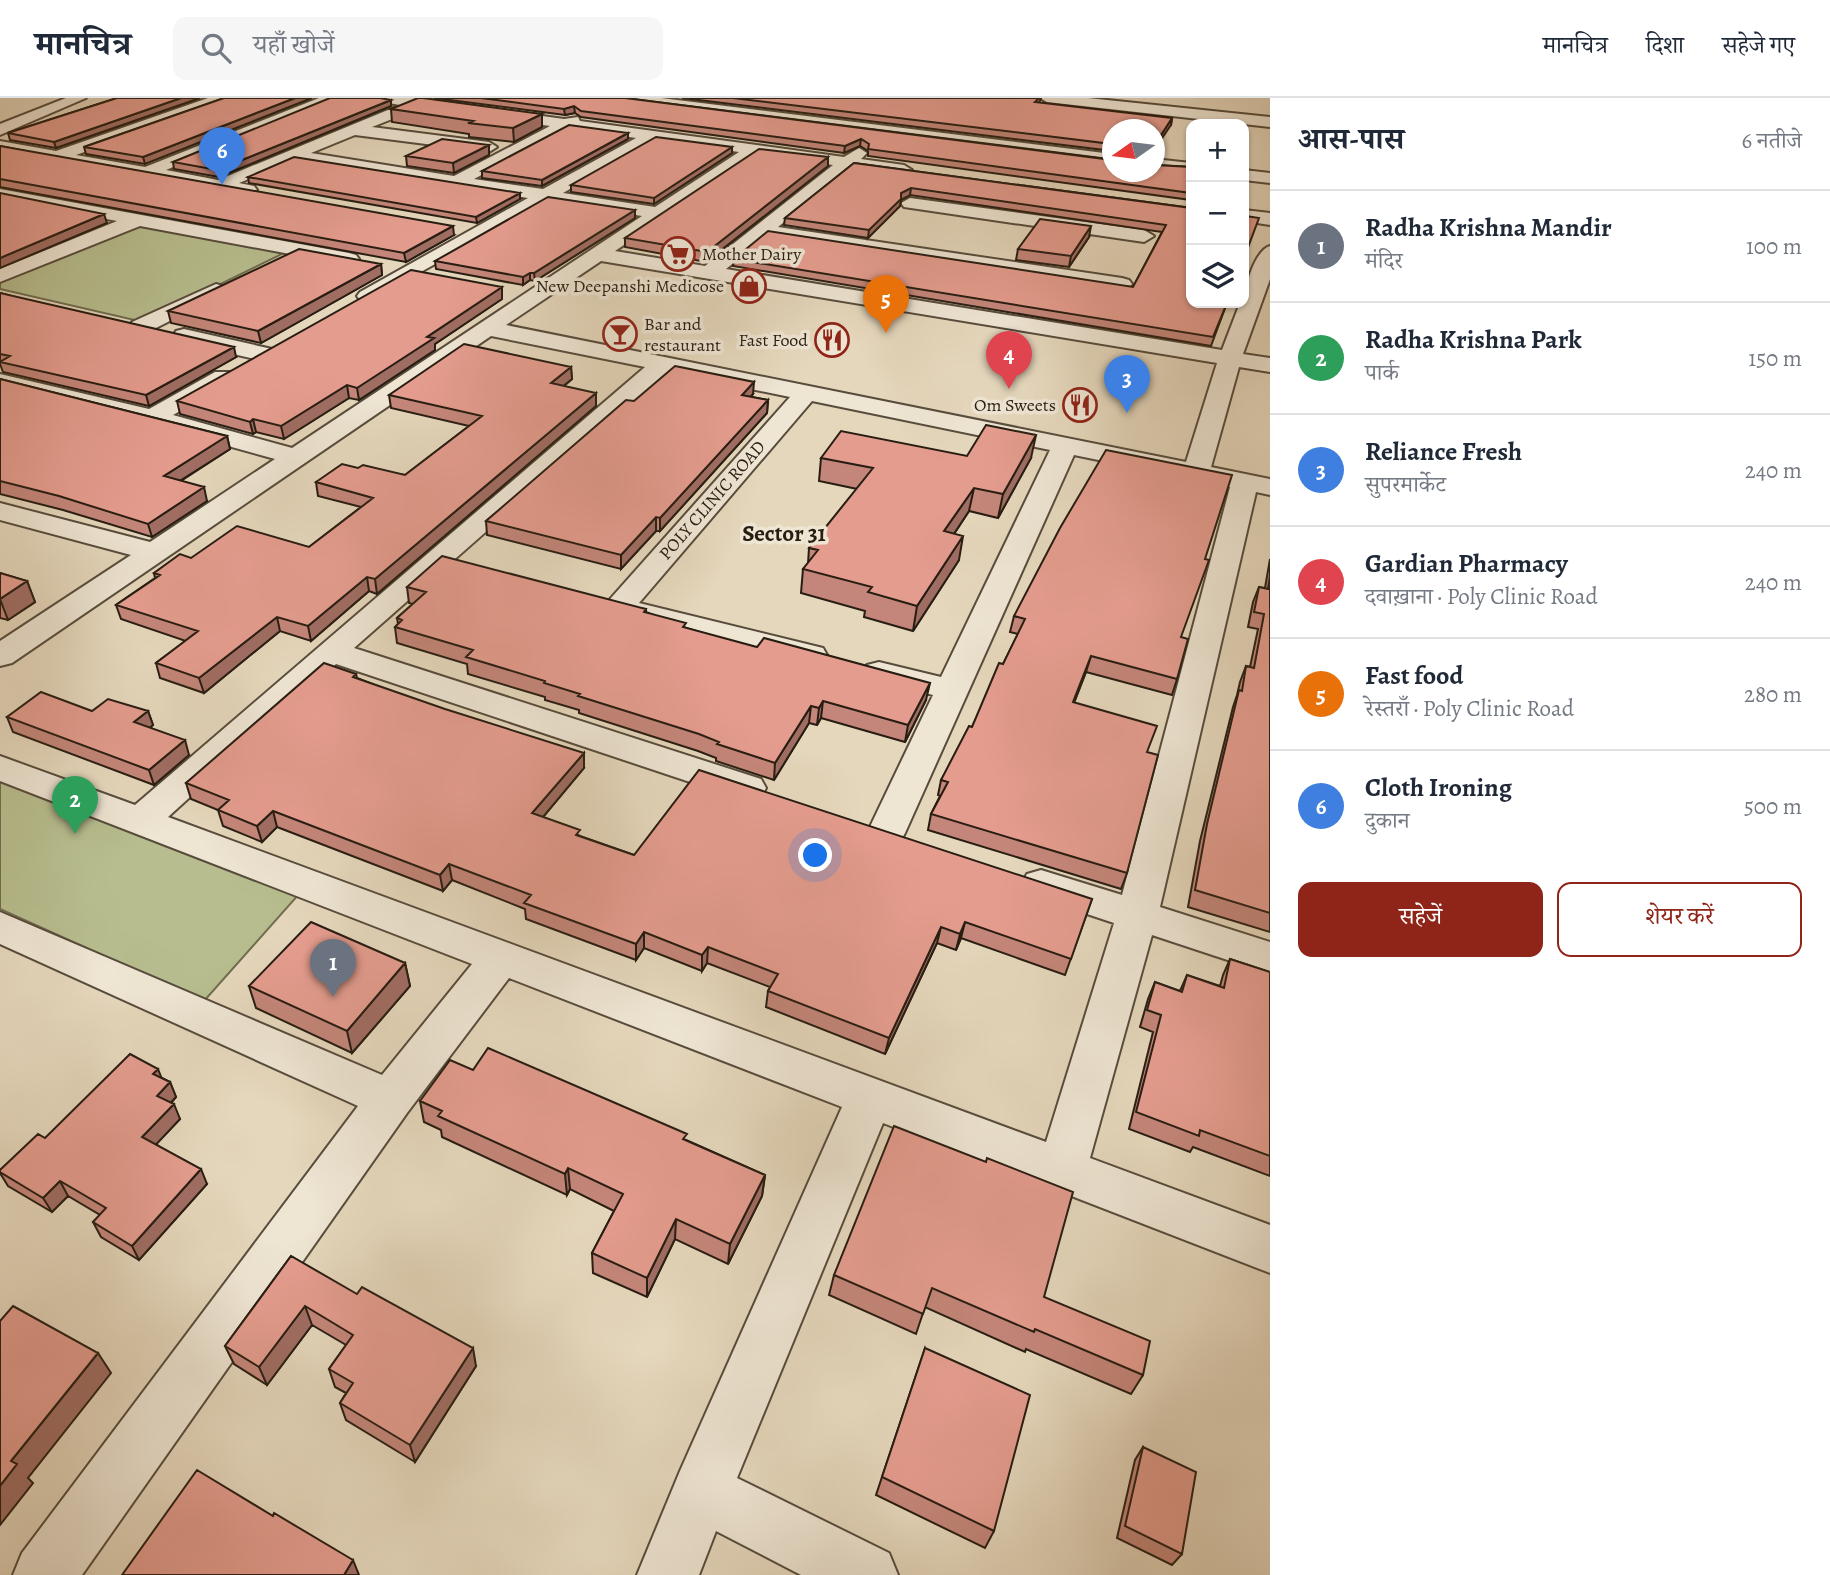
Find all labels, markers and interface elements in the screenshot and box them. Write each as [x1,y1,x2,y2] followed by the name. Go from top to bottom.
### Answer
[173,17,663,80] search box
[35,21,131,66] text: मानचित्र
[253,27,334,62] text: यहाँ खोजें
[197,29,235,67] icon: search
[1543,29,1608,61] text: मानचित्र
[1646,29,1684,61] text: दिशा
[1722,29,1795,61] text: सहेजे गए
[1102,119,1165,182] north arrow
[1186,119,1249,308] map controls
[1186,119,1249,182] button: +
[1298,119,1404,159] text: आस-पास
[1742,125,1802,156] text: 6 नतीजे
[199,127,245,185] pin: 6
[1186,182,1249,245] button: −
[1365,210,1612,245] text: Radha Krishna Mandir
[1317,231,1325,262] text: 1
[1746,231,1802,262] text: 100 m
[659,235,697,273] supermarket icon: Mother Dairy
[702,242,802,266] place label: Mother Dairy
[1186,245,1249,308] button: layers
[1365,245,1403,276] text: मंदिर
[730,267,768,305] shop icon: New Deepanshi Medicose
[536,274,724,298] place label: New Deepanshi Medicose
[863,275,909,333] pin: 5
[644,312,721,357] place label: Bar and restaurant
[601,315,639,353] bar icon: Bar and restaurant
[813,321,851,359] restaurant icon: Fast Food
[1365,322,1582,357] text: Radha Krishna Park
[738,328,808,352] place label: Fast Food
[986,331,1032,389] pin: 4
[1315,343,1327,374] text: 2
[1748,343,1802,374] text: 150 m
[1104,355,1150,413] pin: 3
[1365,357,1399,388] text: पार्क
[1061,386,1099,424] restaurant icon: Om Sweets
[974,393,1056,417] place label: Om Sweets
[1365,434,1522,469] text: Reliance Fresh
[653,435,771,565] street label: POLY CLINIC ROAD
[1316,455,1326,486] text: 3
[1745,455,1802,486] text: 240 m
[1365,469,1446,500] text: सुपरमार्केट
[742,518,826,549] district label: Sector 31
[1365,546,1568,581] text: Gardian Pharmacy
[1316,567,1326,598] text: 4
[1745,567,1802,598] text: 240 m
[1365,581,1598,612] text: दवाख़ाना · Poly Clinic Road
[1365,658,1463,693] text: Fast food
[1316,679,1326,710] text: 5
[1744,679,1802,710] text: 280 m
[1365,693,1574,724] text: रेस्तराँ · Poly Clinic Road
[1365,770,1512,805] text: Cloth Ironing
[52,776,98,834] pin: 2
[1316,791,1326,822] text: 6
[1744,791,1802,822] text: 500 m
[1365,805,1409,836] text: दुकान
[798,838,832,872] your location
[1298,882,1543,957] button: सहेजें
[1557,882,1802,957] button: शेयर करें
[310,939,356,997] pin: 1

